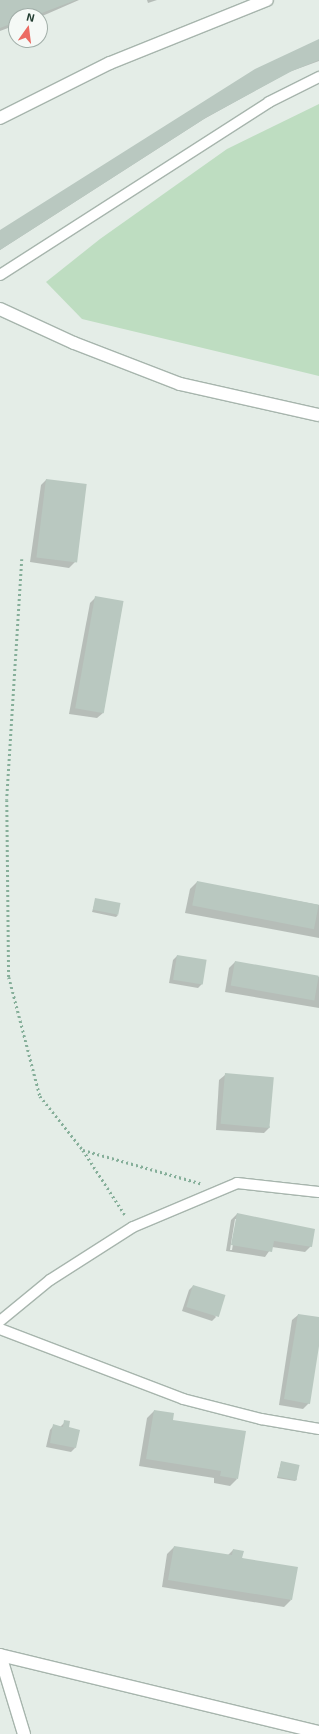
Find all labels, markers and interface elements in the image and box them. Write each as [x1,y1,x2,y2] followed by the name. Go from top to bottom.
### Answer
[8,8,48,48] north arrow
[25,10,36,24] text: N

